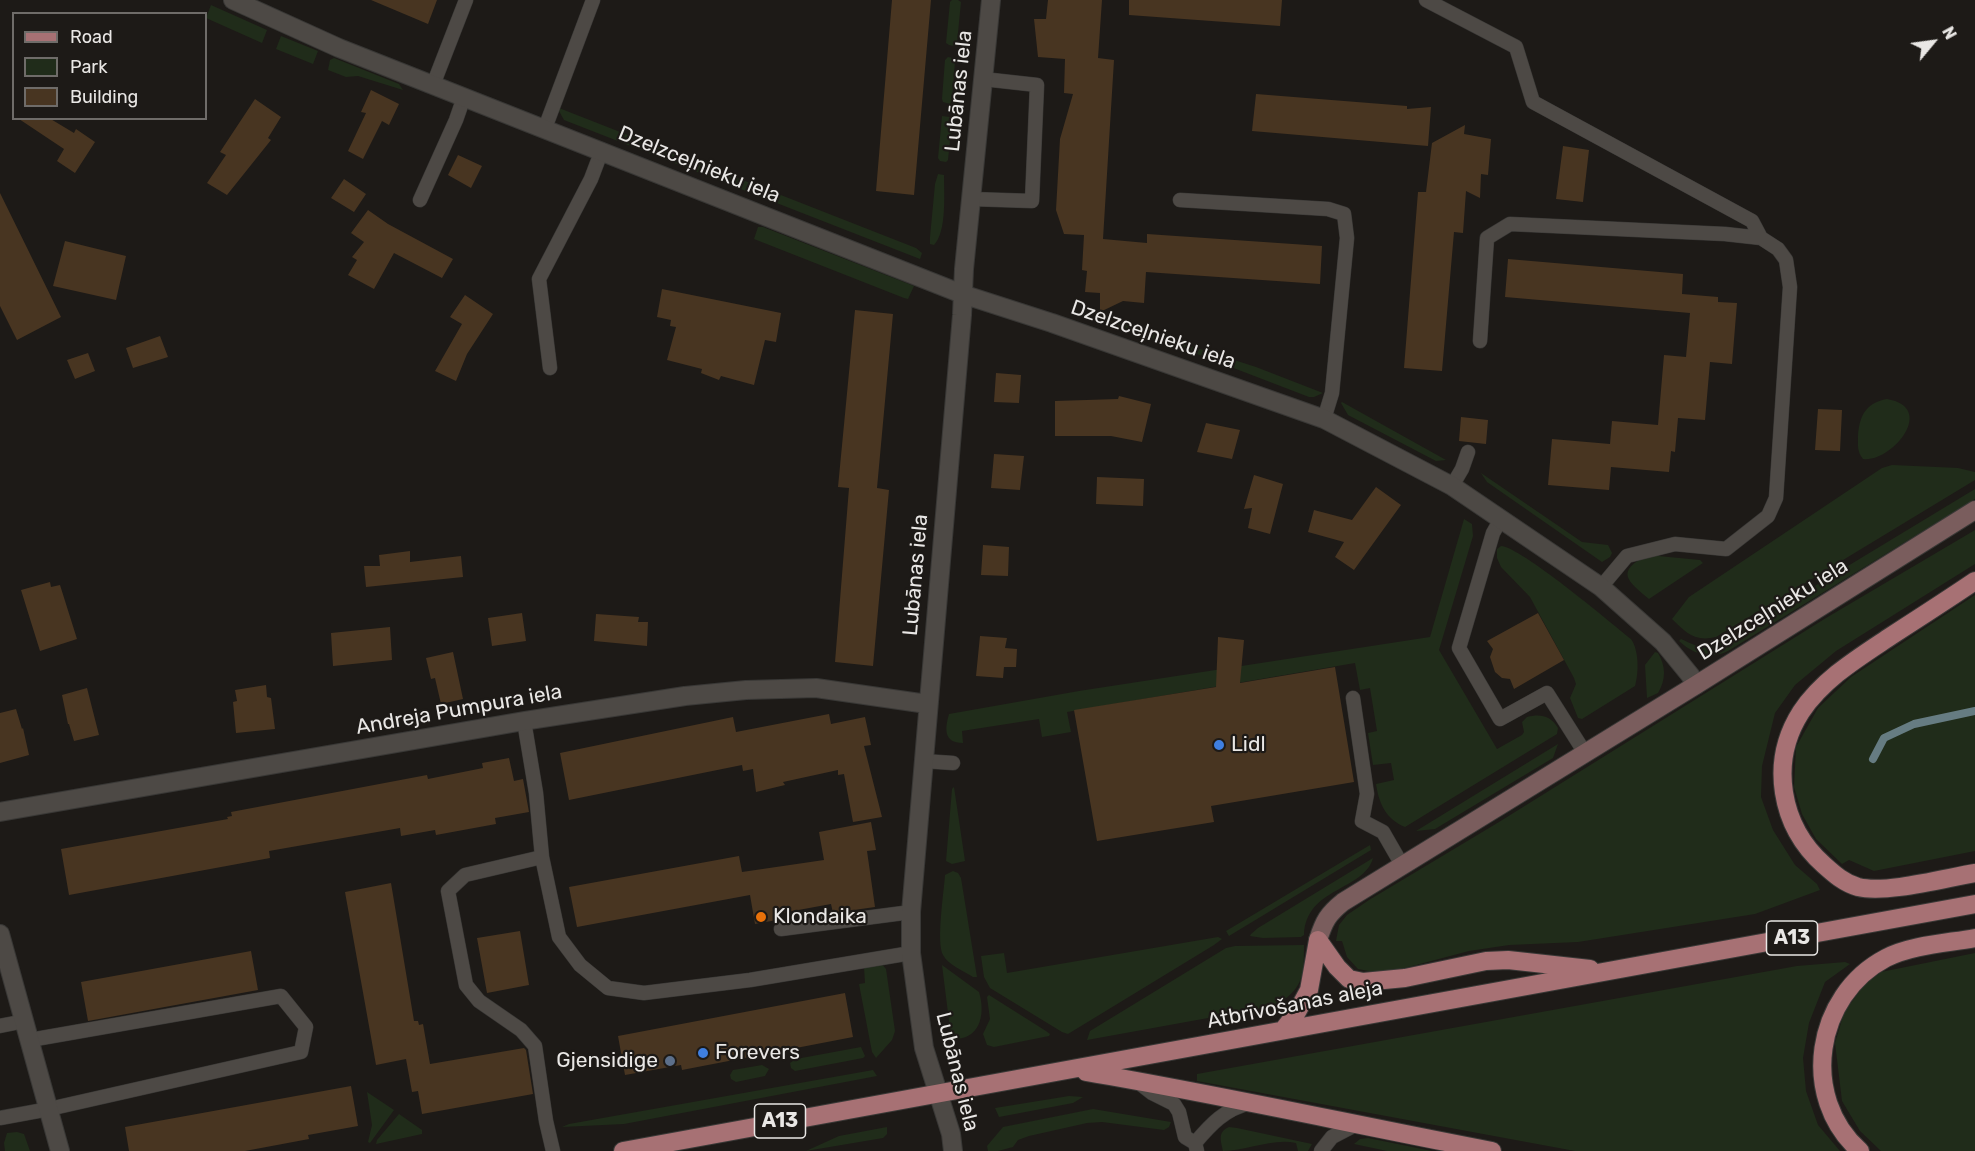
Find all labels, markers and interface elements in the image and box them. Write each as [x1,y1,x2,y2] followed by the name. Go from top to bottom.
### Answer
[12,12,207,120] legend
[1903,12,1963,72] north arrow
[1938,23,1960,43] text: N
[70,26,113,48] text: Road
[940,29,978,153] street label: Lubānas iela
[70,56,107,78] text: Park
[70,86,138,108] text: Building
[614,121,784,209] street label: Dzelzceļnieku iela
[1067,295,1239,375] street label: Dzelzceļnieku iela
[898,513,934,637] street label: Lubānas iela
[1693,554,1853,666] street label: Dzelzceļnieku iela
[354,679,564,741] street label: Andreja Pumpura iela
[1231,732,1266,758] place label: Lidl
[1212,738,1226,752] marker: Lidl
[773,904,867,930] place label: Klondaika
[754,910,768,924] marker: Klondaika
[1766,921,1818,955] road number: A13
[1205,976,1385,1034] street label: Atbrīvošanas aleja
[930,1010,984,1134] street label: Lubānas iela
[715,1040,800,1066] place label: Forevers
[696,1046,710,1060] marker: Forevers
[556,1048,658,1074] place label: Gjensidige
[663,1054,677,1068] marker: Gjensidige
[754,1104,806,1138] road number: A13

